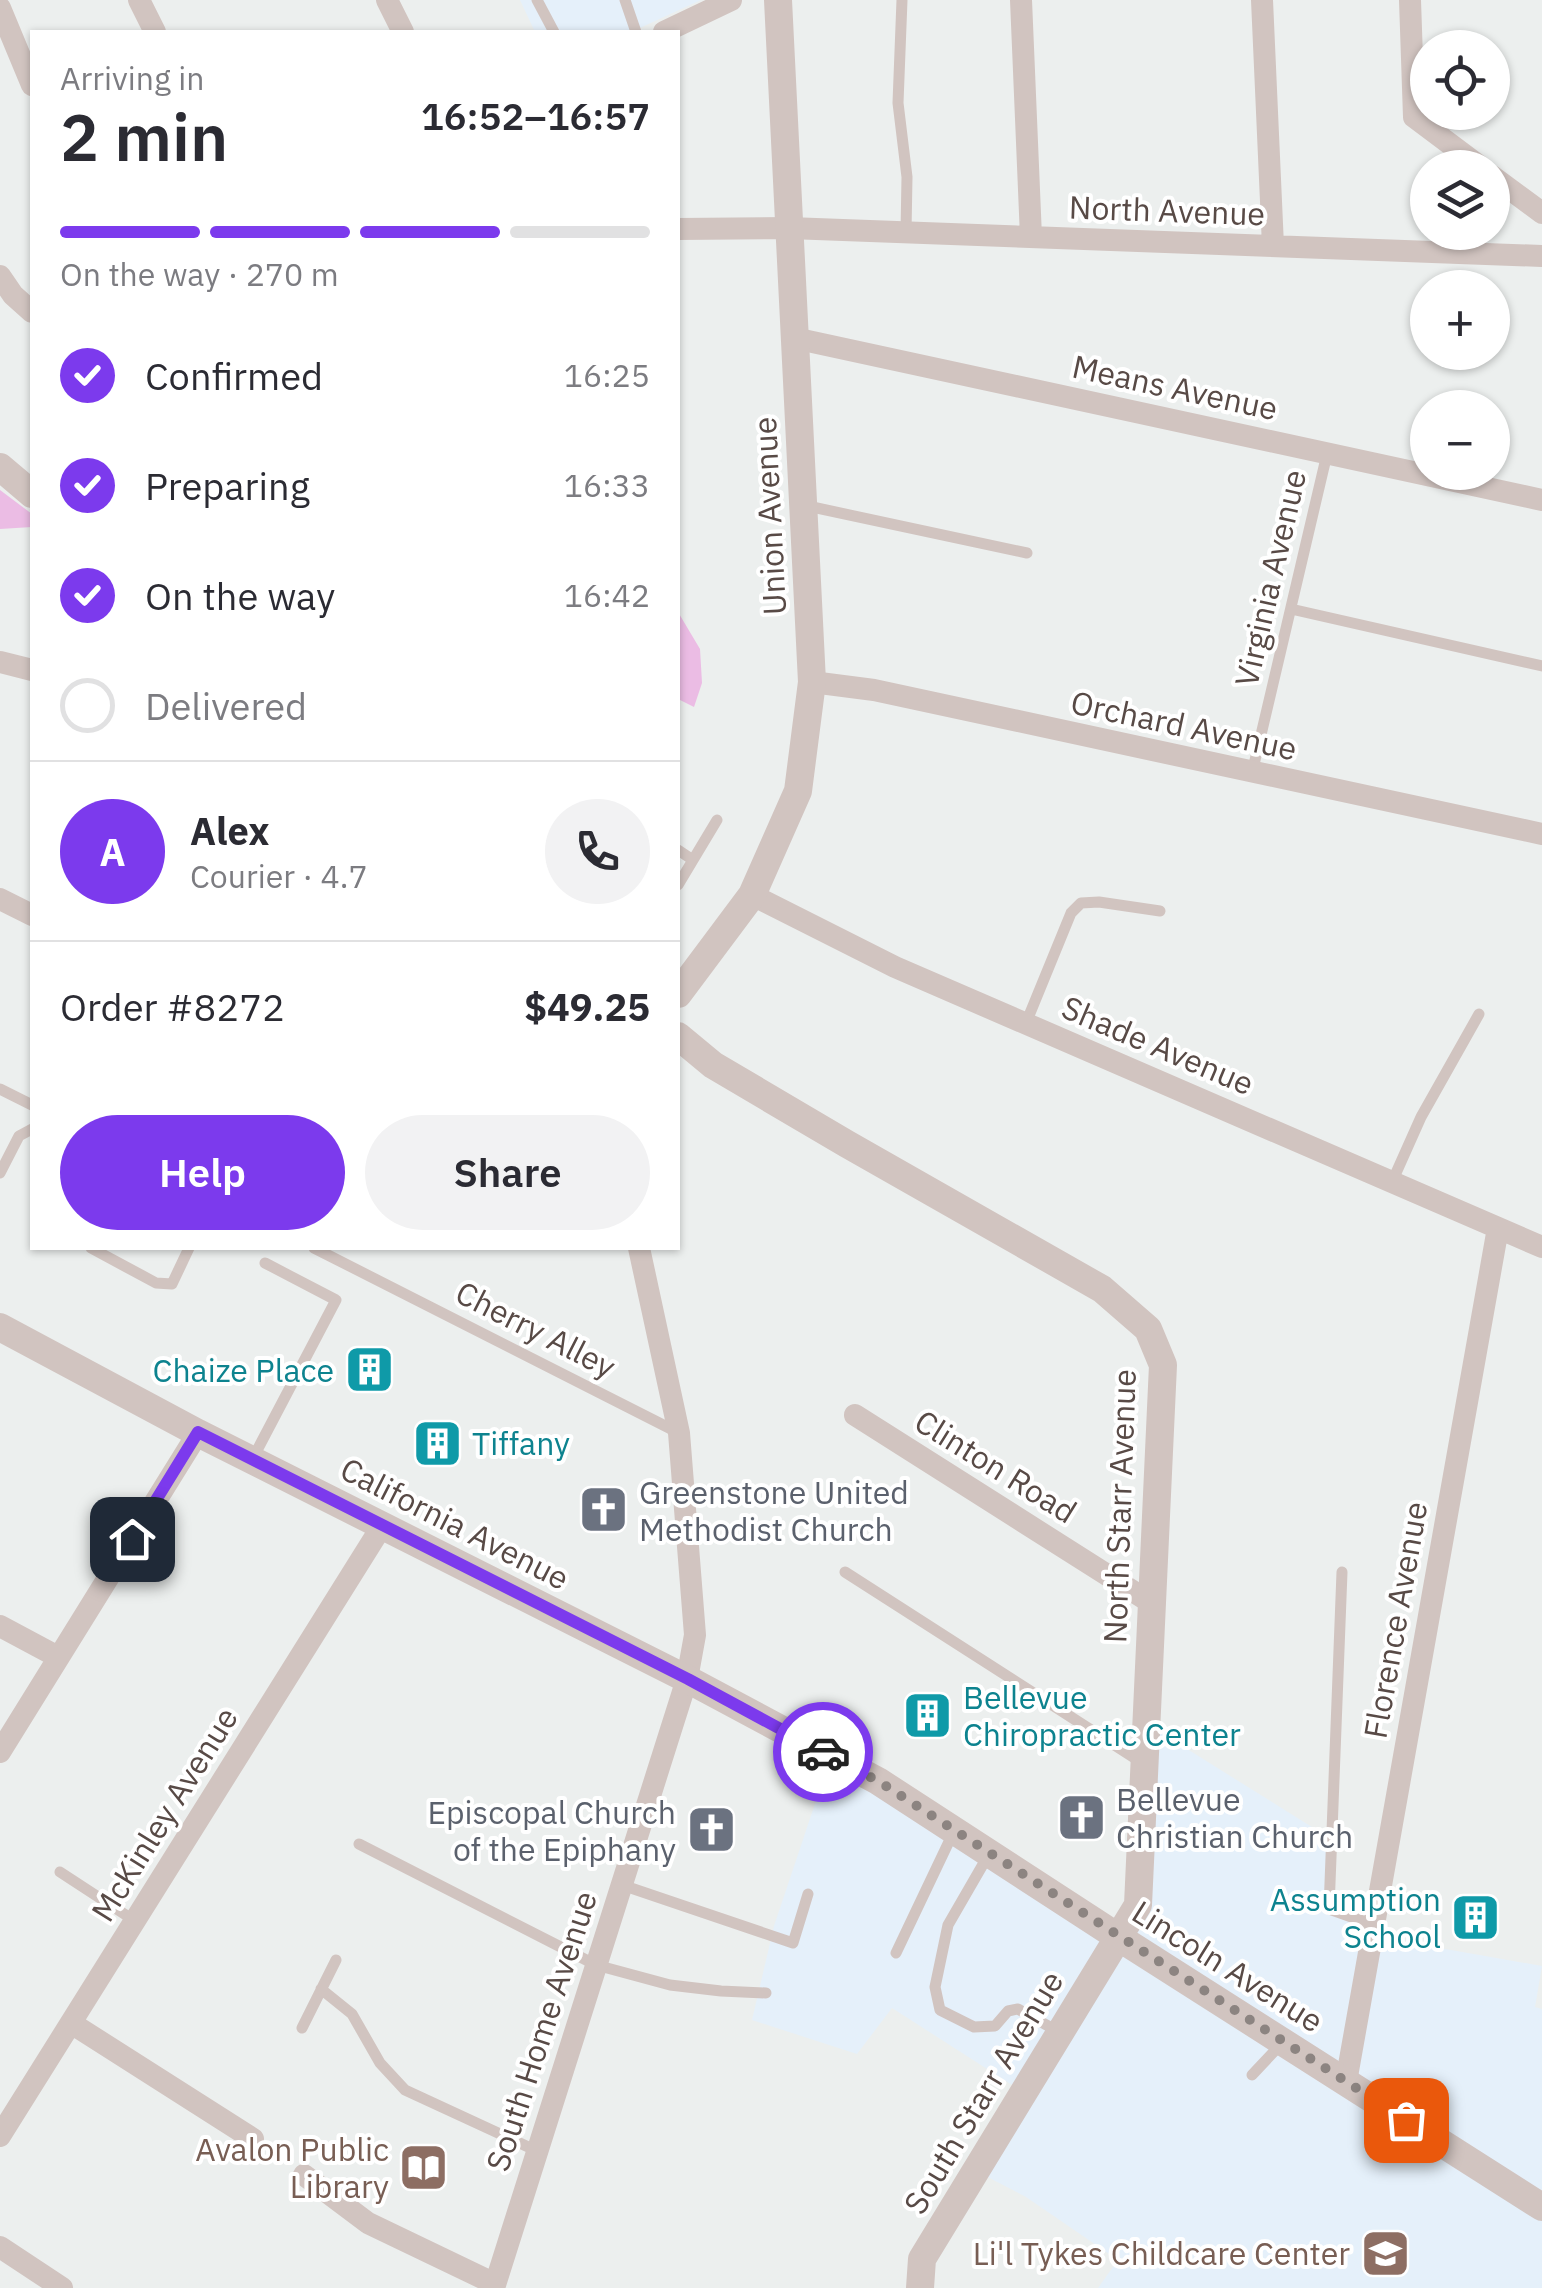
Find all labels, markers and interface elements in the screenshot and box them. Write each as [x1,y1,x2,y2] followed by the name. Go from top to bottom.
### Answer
[1410,30,1510,490] map controls
[1410,30,1510,130] button: locate
[60,57,205,99] text: Arriving in
[421,91,650,140] text: 16:52–16:57
[60,94,228,179] text: 2 min
[1410,150,1510,250] button: layers
[1068,186,1266,234] street label: North Avenue
[60,253,339,295] text: On the way · 270 m
[1410,270,1510,370] button: +
[1069,345,1281,429] street label: Means Avenue
[60,348,115,403] icon: check
[145,351,323,400] text: Confirmed
[564,354,650,396] text: 16:25
[1410,390,1510,490] button: −
[743,416,795,616] street label: Union Avenue
[60,458,115,513] icon: check
[145,461,310,510] text: Preparing
[564,464,650,506] text: 16:33
[1225,466,1315,690] street label: Virginia Avenue
[60,568,115,623] icon: check
[145,571,335,620] text: On the way
[564,574,650,616] text: 16:42
[145,681,307,730] text: Delivered
[1067,681,1301,769] street label: Orchard Avenue
[545,799,650,904] button: phone
[190,806,270,855] text: Alex
[99,827,126,876] text: A
[190,855,368,897] text: Courier · 4.7
[60,982,285,1031] text: Order #8272
[524,982,650,1031] text: $49.25
[1056,986,1260,1104] street label: Shade Avenue
[60,1115,345,1230] button: Help
[365,1115,650,1230] button: Share
[449,1271,623,1387] street label: Cherry Alley
[343,1344,395,1396] building icon: Chaize Place
[153,1349,334,1391] place label: Chaize Place
[1093,1368,1145,1644] street label: North Starr Avenue
[907,1400,1085,1532] street label: Clinton Road
[411,1417,463,1469] building icon: Tiffany
[472,1422,570,1464] place label: Tiffany
[334,1447,576,1599] street label: California Avenue
[639,1471,909,1550] place label: Greenstone United Methodist Church
[578,1484,630,1536] church icon: Greenstone United Methodist Church
[90,1497,175,1582] pin
[1354,1498,1436,1742] street label: Florence Avenue
[105,1512,160,1567] icon: home
[963,1676,1241,1755] place label: Bellevue Chiropractic Center
[902,1689,954,1741] building icon: Bellevue Chiropractic Center
[81,1699,247,1929] street label: McKinley Avenue
[773,1702,873,1802] courier
[796,1725,851,1780] icon: car
[1116,1778,1353,1857] place label: Bellevue Christian Church
[427,1791,676,1870] place label: Episcopal Church of the Epiphany
[1055,1791,1107,1843] church icon: Bellevue Christian Church
[685,1804,737,1856] church icon: Episcopal Church of the Epiphany
[1270,1878,1441,1957] place label: Assumption School
[476,1886,606,2176] street label: South Home Avenue
[1125,1891,1331,2041] street label: Lincoln Avenue
[1450,1891,1502,1943] building icon: Assumption School
[894,1963,1072,2221] street label: South Starr Avenue
[1364,2078,1449,2163] pin
[1379,2093,1434,2148] icon: bag
[195,2128,389,2207] place label: Avalon Public Library
[398,2141,450,2193] library icon: Avalon Public Library
[1359,2227,1411,2279] school or university icon: Li'l Tykes Childcare Center
[973,2232,1350,2274] place label: Li'l Tykes Childcare Center

